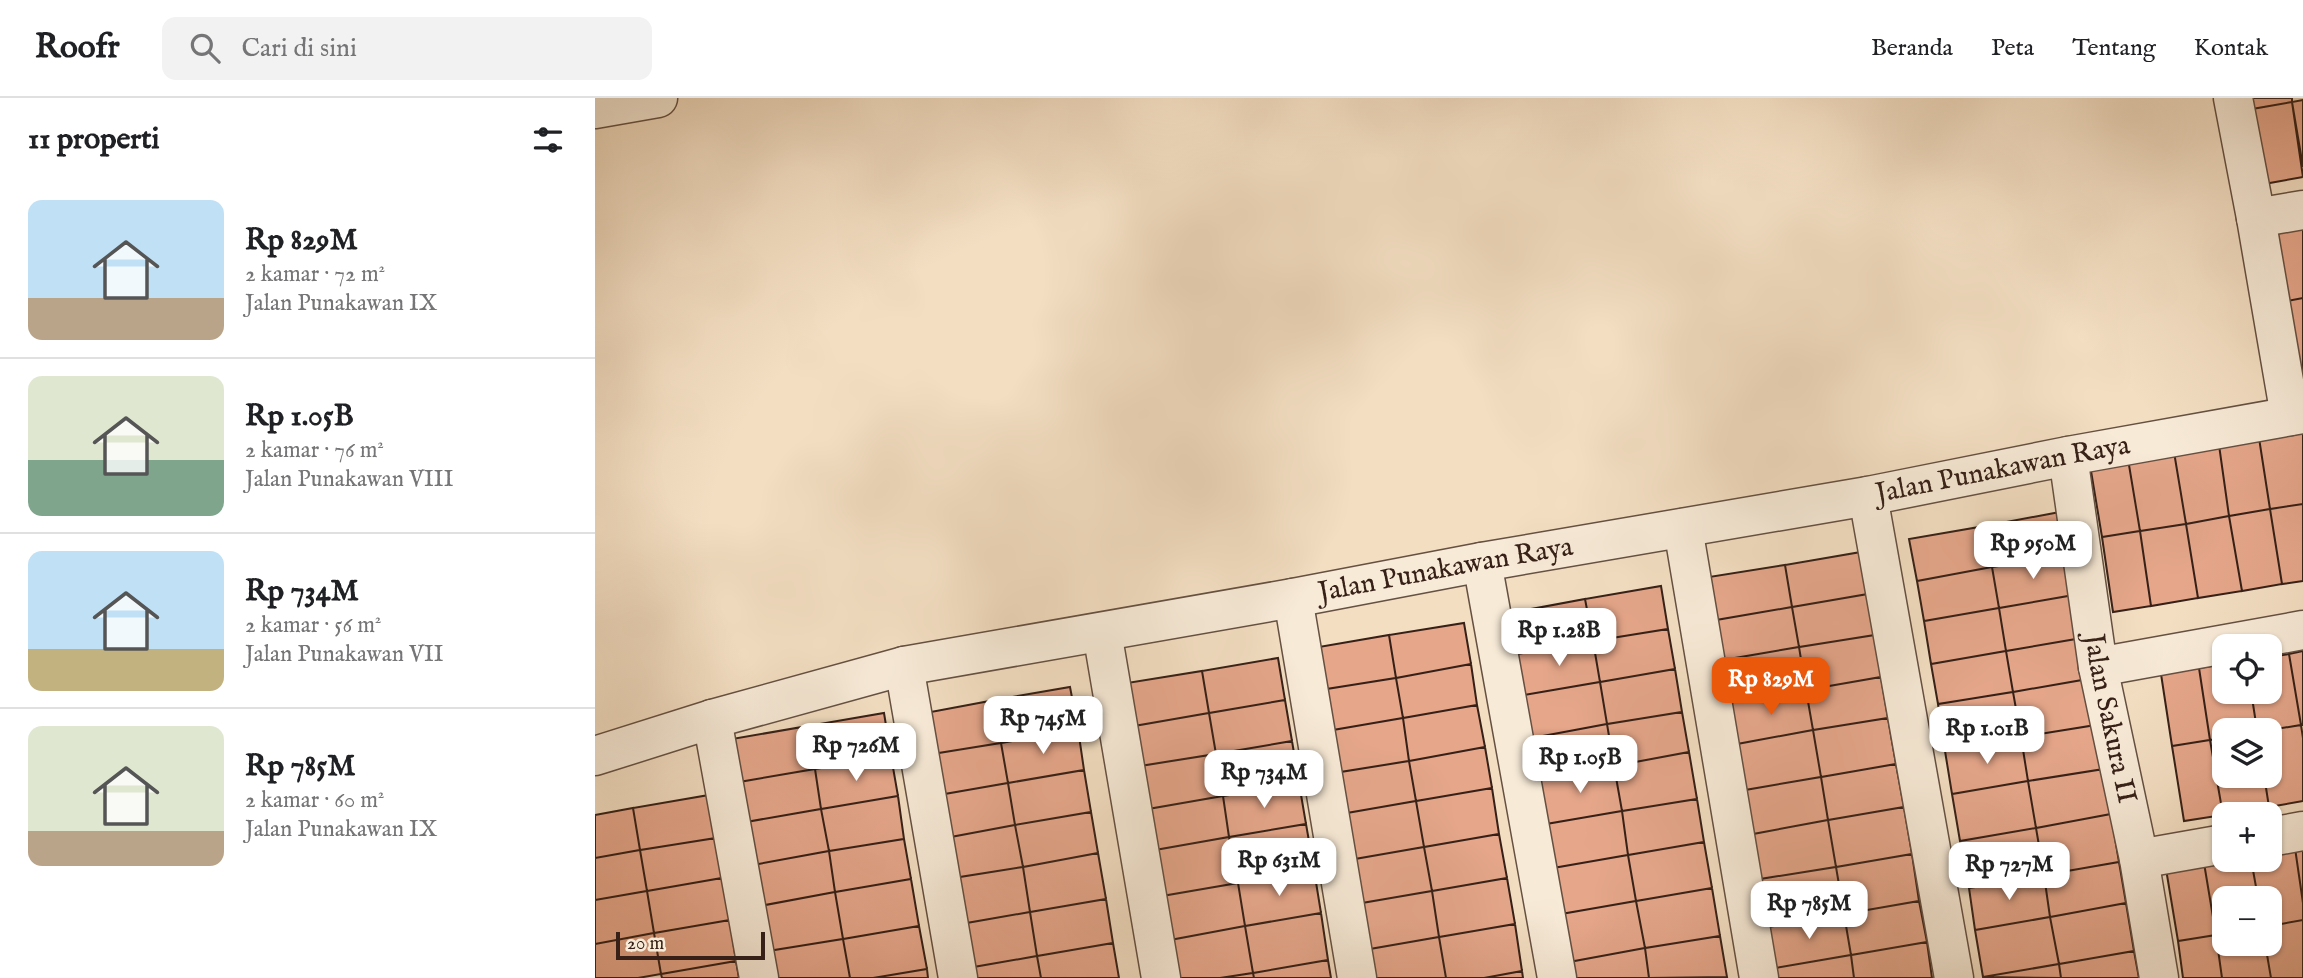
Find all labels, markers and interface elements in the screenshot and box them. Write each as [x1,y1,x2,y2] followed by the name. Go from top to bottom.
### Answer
[162,17,652,80] search box
[35,27,120,69] text: Roofr
[186,29,224,67] icon: search
[242,32,357,65] text: Cari di sini
[1871,33,1953,64] text: Beranda
[1991,33,2034,64] text: Peta
[2072,33,2156,64] text: Tentang
[2194,33,2268,64] text: Kontak
[28,121,160,159] text: 11 properti
[529,121,567,159] icon: filters
[245,222,358,260] text: Rp 829M
[84,228,168,312] icon: home
[245,260,385,289] text: 2 kamar · 72 m²
[245,289,437,318] text: Jalan Punakawan IX
[245,398,354,436] text: Rp 1.05B
[84,404,168,488] icon: home
[1870,428,2133,512] street label: Jalan Punakawan Raya
[245,436,384,465] text: 2 kamar · 76 m²
[245,465,454,494] text: Jalan Punakawan VIII
[1968,522,2098,581] pin: Rp 950M
[1312,529,1576,611] street label: Jalan Punakawan Raya
[1990,529,2076,558] text: Rp 950M
[245,573,359,611] text: Rp 734M
[84,579,168,663] icon: home
[1487,608,1631,668] pin: Rp 1.28B
[245,611,382,640] text: 2 kamar · 56 m²
[1517,616,1601,645] text: Rp 1.28B
[2076,629,2144,807] street label: Jalan Sakura II
[2212,634,2282,956] map controls
[2212,634,2282,704] button: locate
[245,640,444,669] text: Jalan Punakawan VII
[1706,658,1836,717] pin: Rp 829M
[1728,665,1814,694] text: Rp 829M
[978,696,1108,756] pin: Rp 745M
[1000,704,1086,733] text: Rp 745M
[1915,706,2059,766] pin: Rp 1.01B
[1945,714,2029,743] text: Rp 1.01B
[2212,718,2282,788] button: layers
[791,724,921,783] pin: Rp 726M
[812,731,900,760] text: Rp 726M
[1508,736,1652,795] pin: Rp 1.05B
[1538,743,1622,772] text: Rp 1.05B
[245,748,355,786] text: Rp 785M
[1199,750,1329,810] pin: Rp 734M
[84,754,168,838] icon: home
[1220,758,1308,787] text: Rp 734M
[245,786,385,815] text: 2 kamar · 60 m²
[2212,802,2282,872] button: +
[245,815,437,844] text: Jalan Punakawan IX
[1214,838,1344,898] pin: Rp 631M
[1944,842,2074,902] pin: Rp 727M
[1237,846,1321,875] text: Rp 631M
[1965,850,2053,879] text: Rp 727M
[1744,882,1874,941] pin: Rp 785M
[2212,886,2282,956] button: −
[1767,889,1851,918] text: Rp 785M
[616,929,765,961] scale bar
[627,932,664,956] text: 20 m

